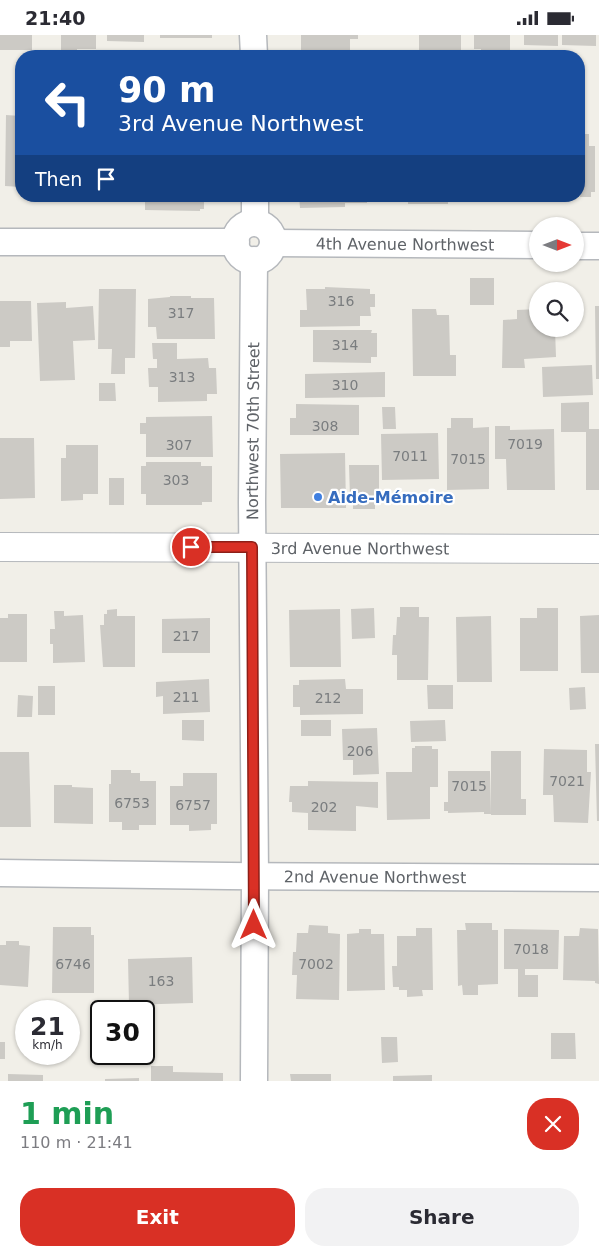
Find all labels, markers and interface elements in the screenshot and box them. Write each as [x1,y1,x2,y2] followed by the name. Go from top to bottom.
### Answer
[25,7,85,29] text: 21:40
[35,70,100,135] icon: left
[118,70,215,110] text: 90 m
[118,111,364,136] text: 3rd Avenue Northwest
[92,165,120,193] icon: arrive
[35,168,82,190] text: Then
[529,217,584,273] north arrow
[529,217,584,337] map controls
[316,234,494,255] street label: 4th Avenue Northwest
[529,282,584,337] button: search
[328,293,354,309] house number: 316
[168,305,194,321] house number: 317
[332,337,358,353] house number: 314
[243,342,263,520] street label: Northwest 70th Street
[169,369,195,385] house number: 313
[332,377,358,393] house number: 310
[312,418,338,434] house number: 308
[507,436,543,452] house number: 7019
[166,437,192,453] house number: 307
[392,448,428,464] house number: 7011
[450,451,486,467] house number: 7015
[163,472,189,488] house number: 303
[328,488,454,507] place label: Aide-Mémoire
[312,491,324,503] marker: Aide-Mémoire
[170,526,212,568] pin
[177,533,205,561] icon: arrive
[271,539,449,559] street label: 3rd Avenue Northwest
[173,628,199,644] house number: 217
[173,689,199,705] house number: 211
[315,690,341,706] house number: 212
[347,743,373,759] house number: 206
[549,773,585,789] house number: 7021
[451,778,487,794] house number: 7015
[114,795,150,811] house number: 6753
[175,797,211,813] house number: 6757
[311,799,337,815] house number: 202
[284,867,466,887] street label: 2nd Avenue Northwest
[227,898,279,950] position arrow
[513,941,549,957] house number: 7018
[55,956,91,972] house number: 6746
[298,956,334,972] house number: 7002
[148,973,174,989] house number: 163
[90,1000,155,1065] speed limit sign: 30
[30,1012,65,1041] text: 21
[32,1038,63,1052] text: km/h
[20,1096,114,1131] text: 1 min
[527,1098,579,1150] button: close
[20,1133,133,1152] text: 110 m · 21:41
[20,1188,295,1246] button: Exit
[305,1188,579,1246] button: Share

